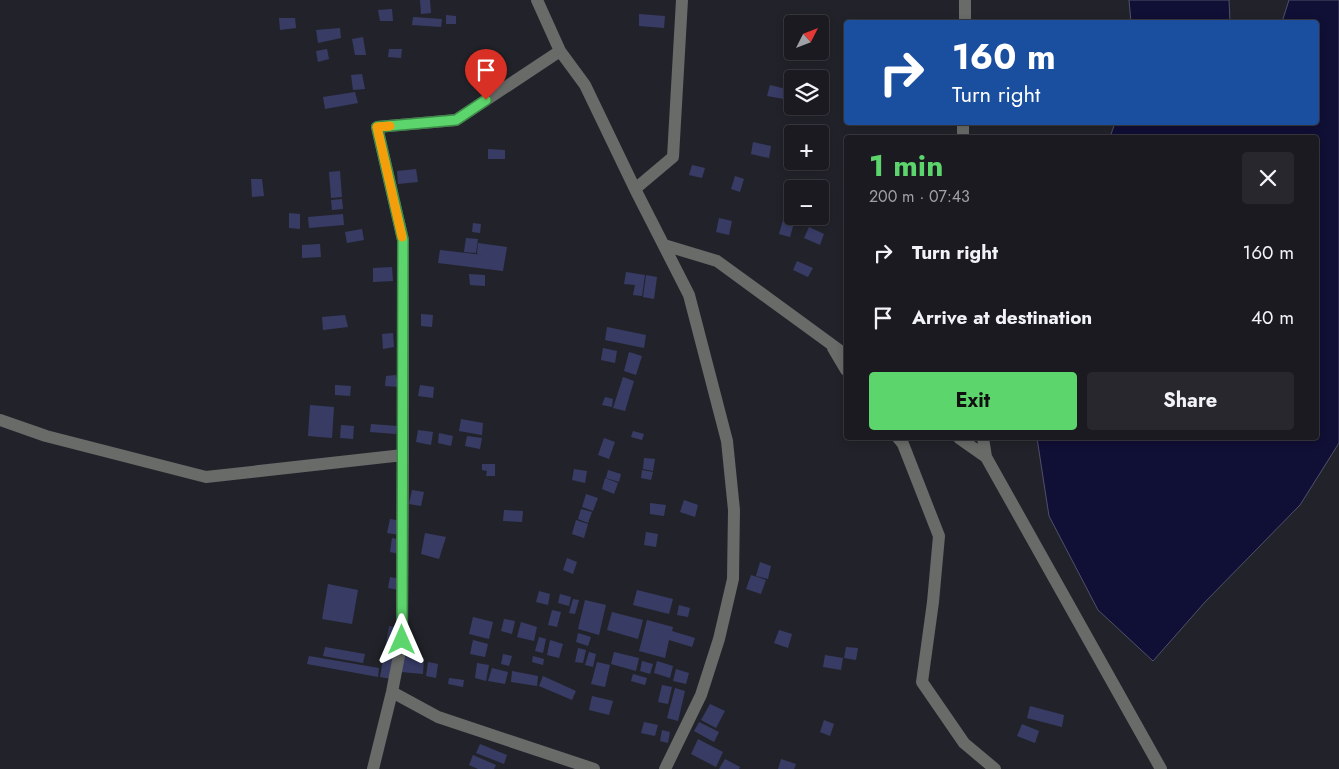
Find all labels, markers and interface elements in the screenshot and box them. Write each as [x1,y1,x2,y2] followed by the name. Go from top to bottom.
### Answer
[784,15,829,60] north arrow
[784,15,829,225] map controls
[952,32,1056,82] text: 160 m
[869,40,934,105] icon: right
[465,49,507,100] pin
[472,56,500,84] icon: arrive
[784,70,829,115] button: layers
[952,78,1040,110] text: Turn right
[784,125,829,170] button: +
[869,144,943,187] text: 1 min
[1242,152,1294,204] button: close
[784,180,829,225] button: −
[869,185,970,208] text: 200 m · 07:43
[869,239,897,267] icon: right
[912,239,998,266] text: Turn right
[1243,239,1294,266] text: 160 m
[869,304,897,332] icon: arrive
[912,304,1092,331] text: Arrive at destination
[1251,304,1294,331] text: 40 m
[869,372,1077,430] button: Exit
[1087,372,1294,430] button: Share
[375,613,427,665] position arrow

